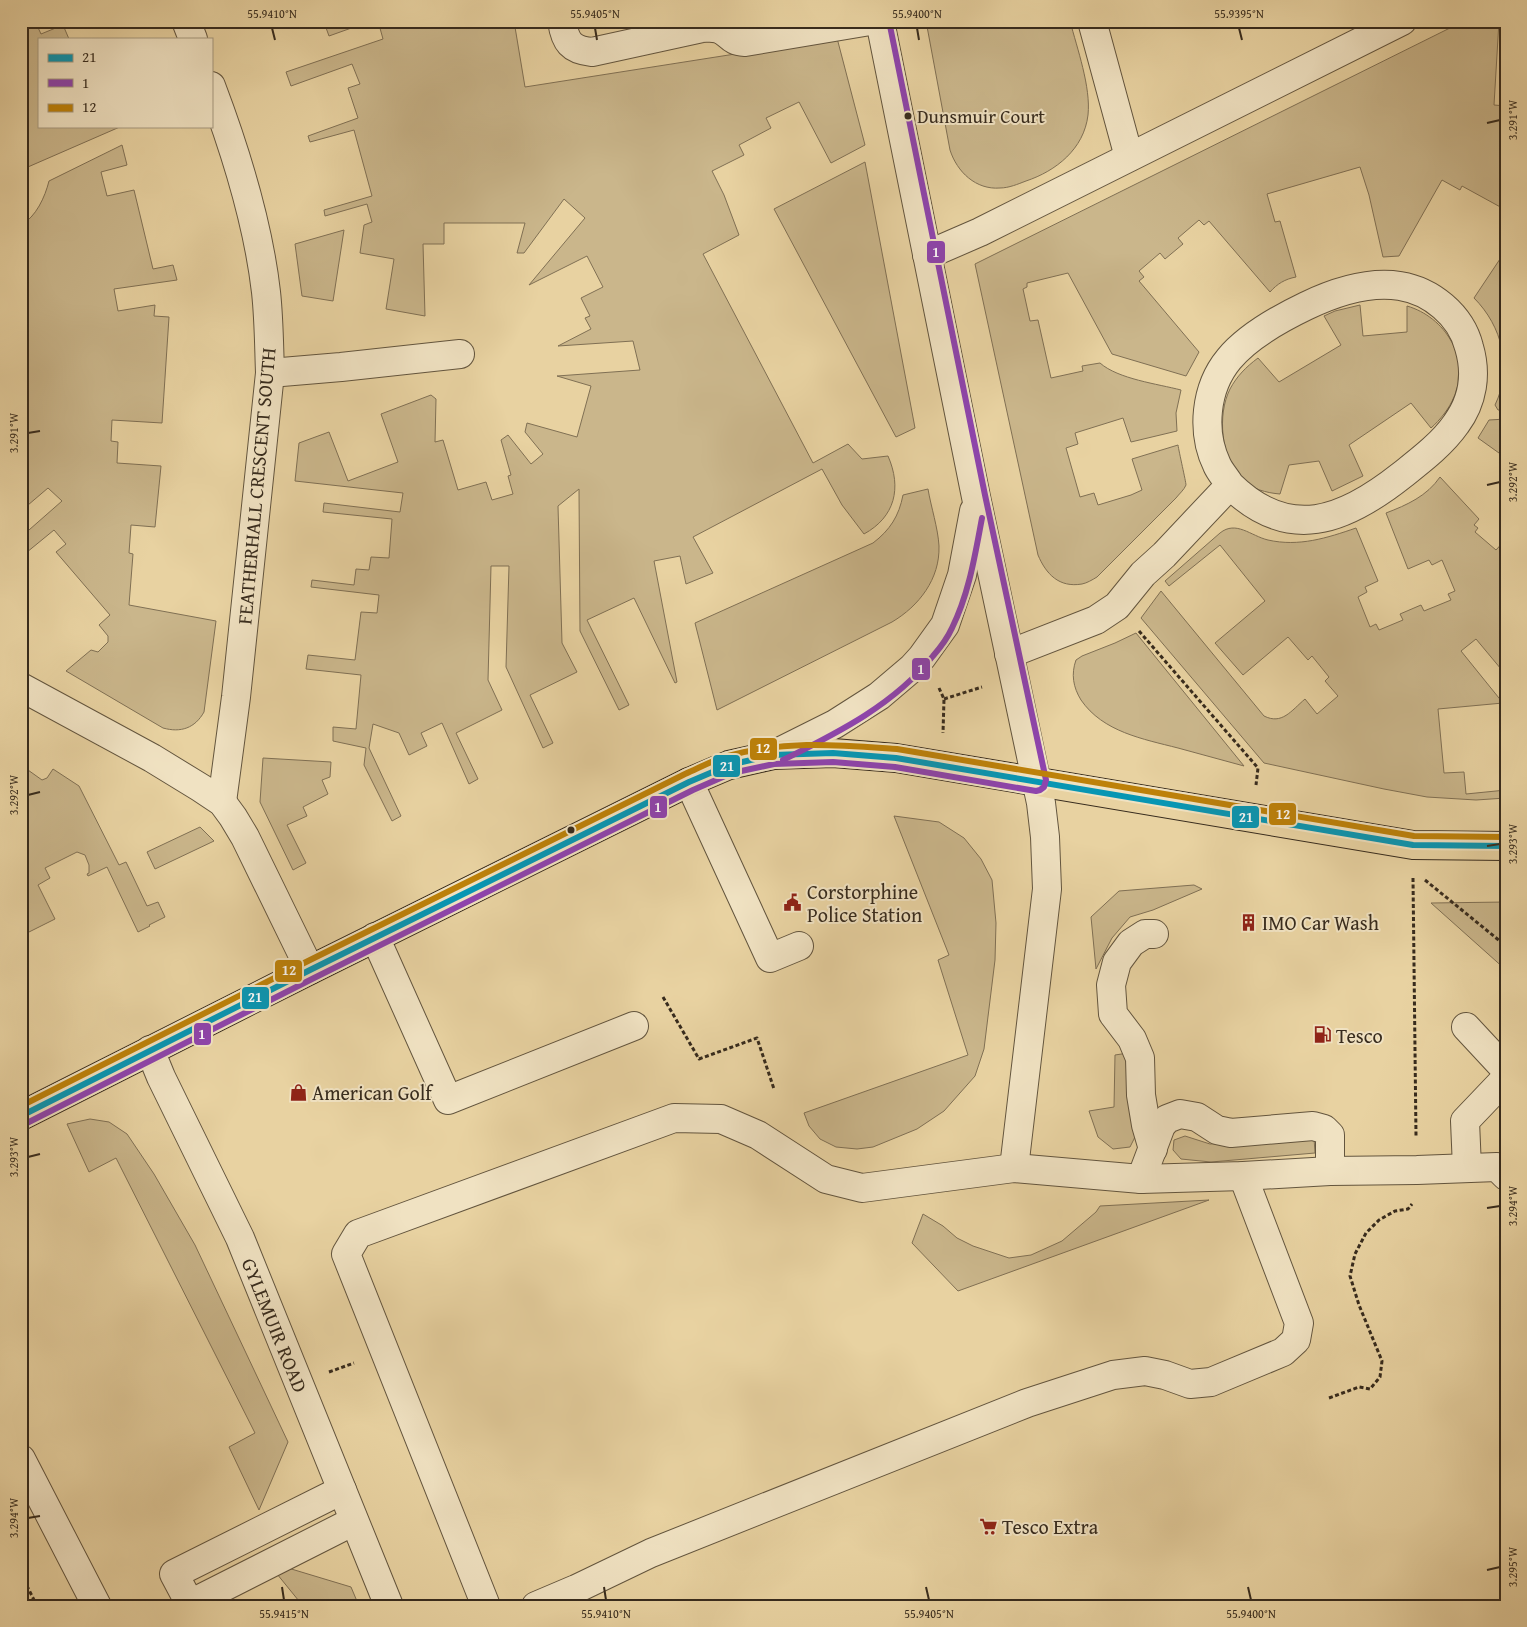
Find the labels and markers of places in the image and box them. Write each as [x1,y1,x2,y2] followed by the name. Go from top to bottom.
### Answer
[917,102,1045,130] place label: Dunsmuir Court
[903,111,913,121] marker: Dunsmuir Court
[566,825,576,835] unlabelled marker
[807,877,922,929] place label: Corstorphine Police Station
[783,893,803,913] public building icon: Corstorphine Police Station
[1262,908,1379,937] place label: IMO Car Wash
[1238,912,1258,932] building icon: IMO Car Wash
[1336,1021,1383,1050] place label: Tesco
[1312,1025,1332,1045] fuel station icon: Tesco
[312,1078,434,1107] place label: American Golf
[288,1082,308,1102] shop icon: American Golf
[1002,1512,1099,1541] place label: Tesco Extra
[978,1516,998,1536] supermarket icon: Tesco Extra

